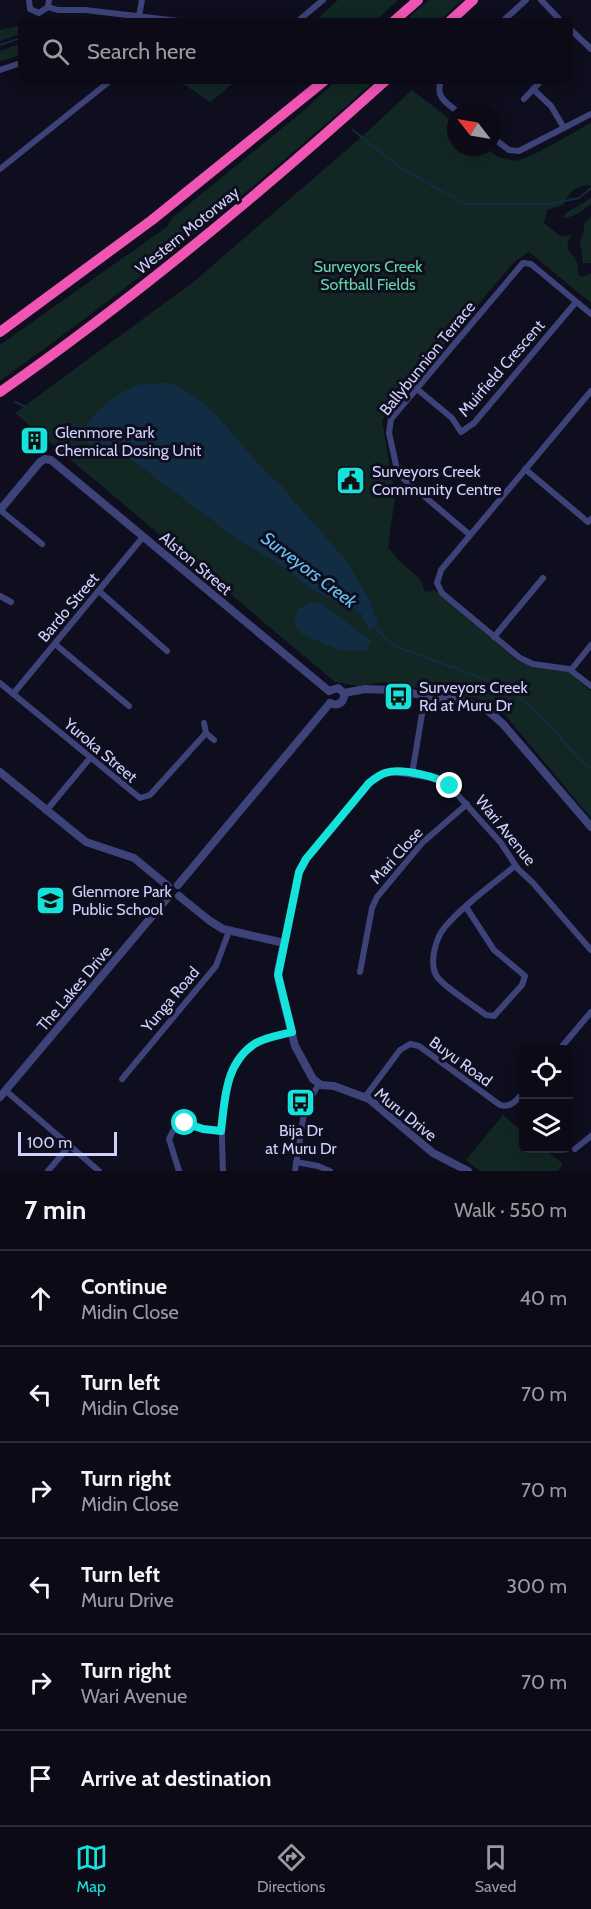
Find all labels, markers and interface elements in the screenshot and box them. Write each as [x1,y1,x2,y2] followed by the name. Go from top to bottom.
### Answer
[18,18,573,84] search box
[39,35,72,68] icon: search
[87,38,196,65] text: Search here
[447,102,501,156] north arrow
[132,183,243,278] street label: Western Motorway
[314,257,423,294] park label: Surveyors Creek Softball Fields
[376,297,479,419] street label: Ballybunnion Terrace
[454,316,549,420] street label: Muirfield Crescent
[55,423,202,460] place label: Glenmore Park Chemical Dosing Unit
[18,425,50,457] building icon: Glenmore Park Chemical Dosing Unit
[372,462,501,499] place label: Surveyors Creek Community Centre
[335,464,367,496] public building icon: Surveyors Creek Community Centre
[257,527,362,614] water label: Surveyors Creek
[156,528,236,599] street label: Alston Street
[34,568,103,646] street label: Bardo Street
[419,678,529,715] place label: Surveyors Creek Rd at Muru Dr
[382,680,414,712] bus stop icon: Surveyors Creek Rd at Muru Dr
[60,714,142,787] street label: Yuroka Street
[436,772,462,798] route end
[471,791,540,869] street label: Wari Avenue
[366,823,427,888] street label: Mari Close
[72,882,173,919] place label: Glenmore Park Public School
[35,884,67,916] school or university icon: Glenmore Park Public School
[33,942,116,1035] street label: The Lakes Drive
[137,963,203,1037] street label: Yunga Road
[426,1032,496,1090] street label: Buyu Road
[519,1045,573,1153] map controls
[519,1045,573,1099] button: locate
[371,1084,440,1145] street label: Muru Drive
[285,1086,317,1118] bus stop icon: Bija Dr at Muru Dr
[519,1099,573,1153] button: layers
[171,1109,197,1135] route start
[265,1121,338,1158] place label: Bija Dr at Muru Dr
[18,1129,117,1156] scale bar
[27,1133,72,1152] text: 100 m
[24,1194,86,1226] text: 7 min
[454,1198,567,1222] text: Walk · 550 m
[81,1273,167,1300] text: Continue
[24,1282,57,1315] icon: ahead
[519,1286,567,1310] text: 40 m
[81,1300,179,1324] text: Midin Close
[81,1369,160,1396] text: Turn left
[24,1378,57,1411] icon: left
[521,1382,567,1406] text: 70 m
[81,1396,179,1420] text: Midin Close
[81,1465,171,1492] text: Turn right
[24,1474,57,1507] icon: right
[521,1478,567,1502] text: 70 m
[81,1492,179,1516] text: Midin Close
[81,1561,160,1588] text: Turn left
[24,1570,57,1603] icon: left
[506,1574,567,1598] text: 300 m
[81,1588,174,1612] text: Muru Drive
[81,1657,171,1684] text: Turn right
[24,1666,57,1699] icon: right
[521,1670,567,1694] text: 70 m
[81,1684,187,1708] text: Wari Avenue
[24,1762,57,1795] icon: arrive
[81,1765,271,1792] text: Arrive at destination
[75,1841,108,1896] tab: Map
[257,1841,325,1896] tab: Directions
[475,1841,516,1896] tab: Saved

